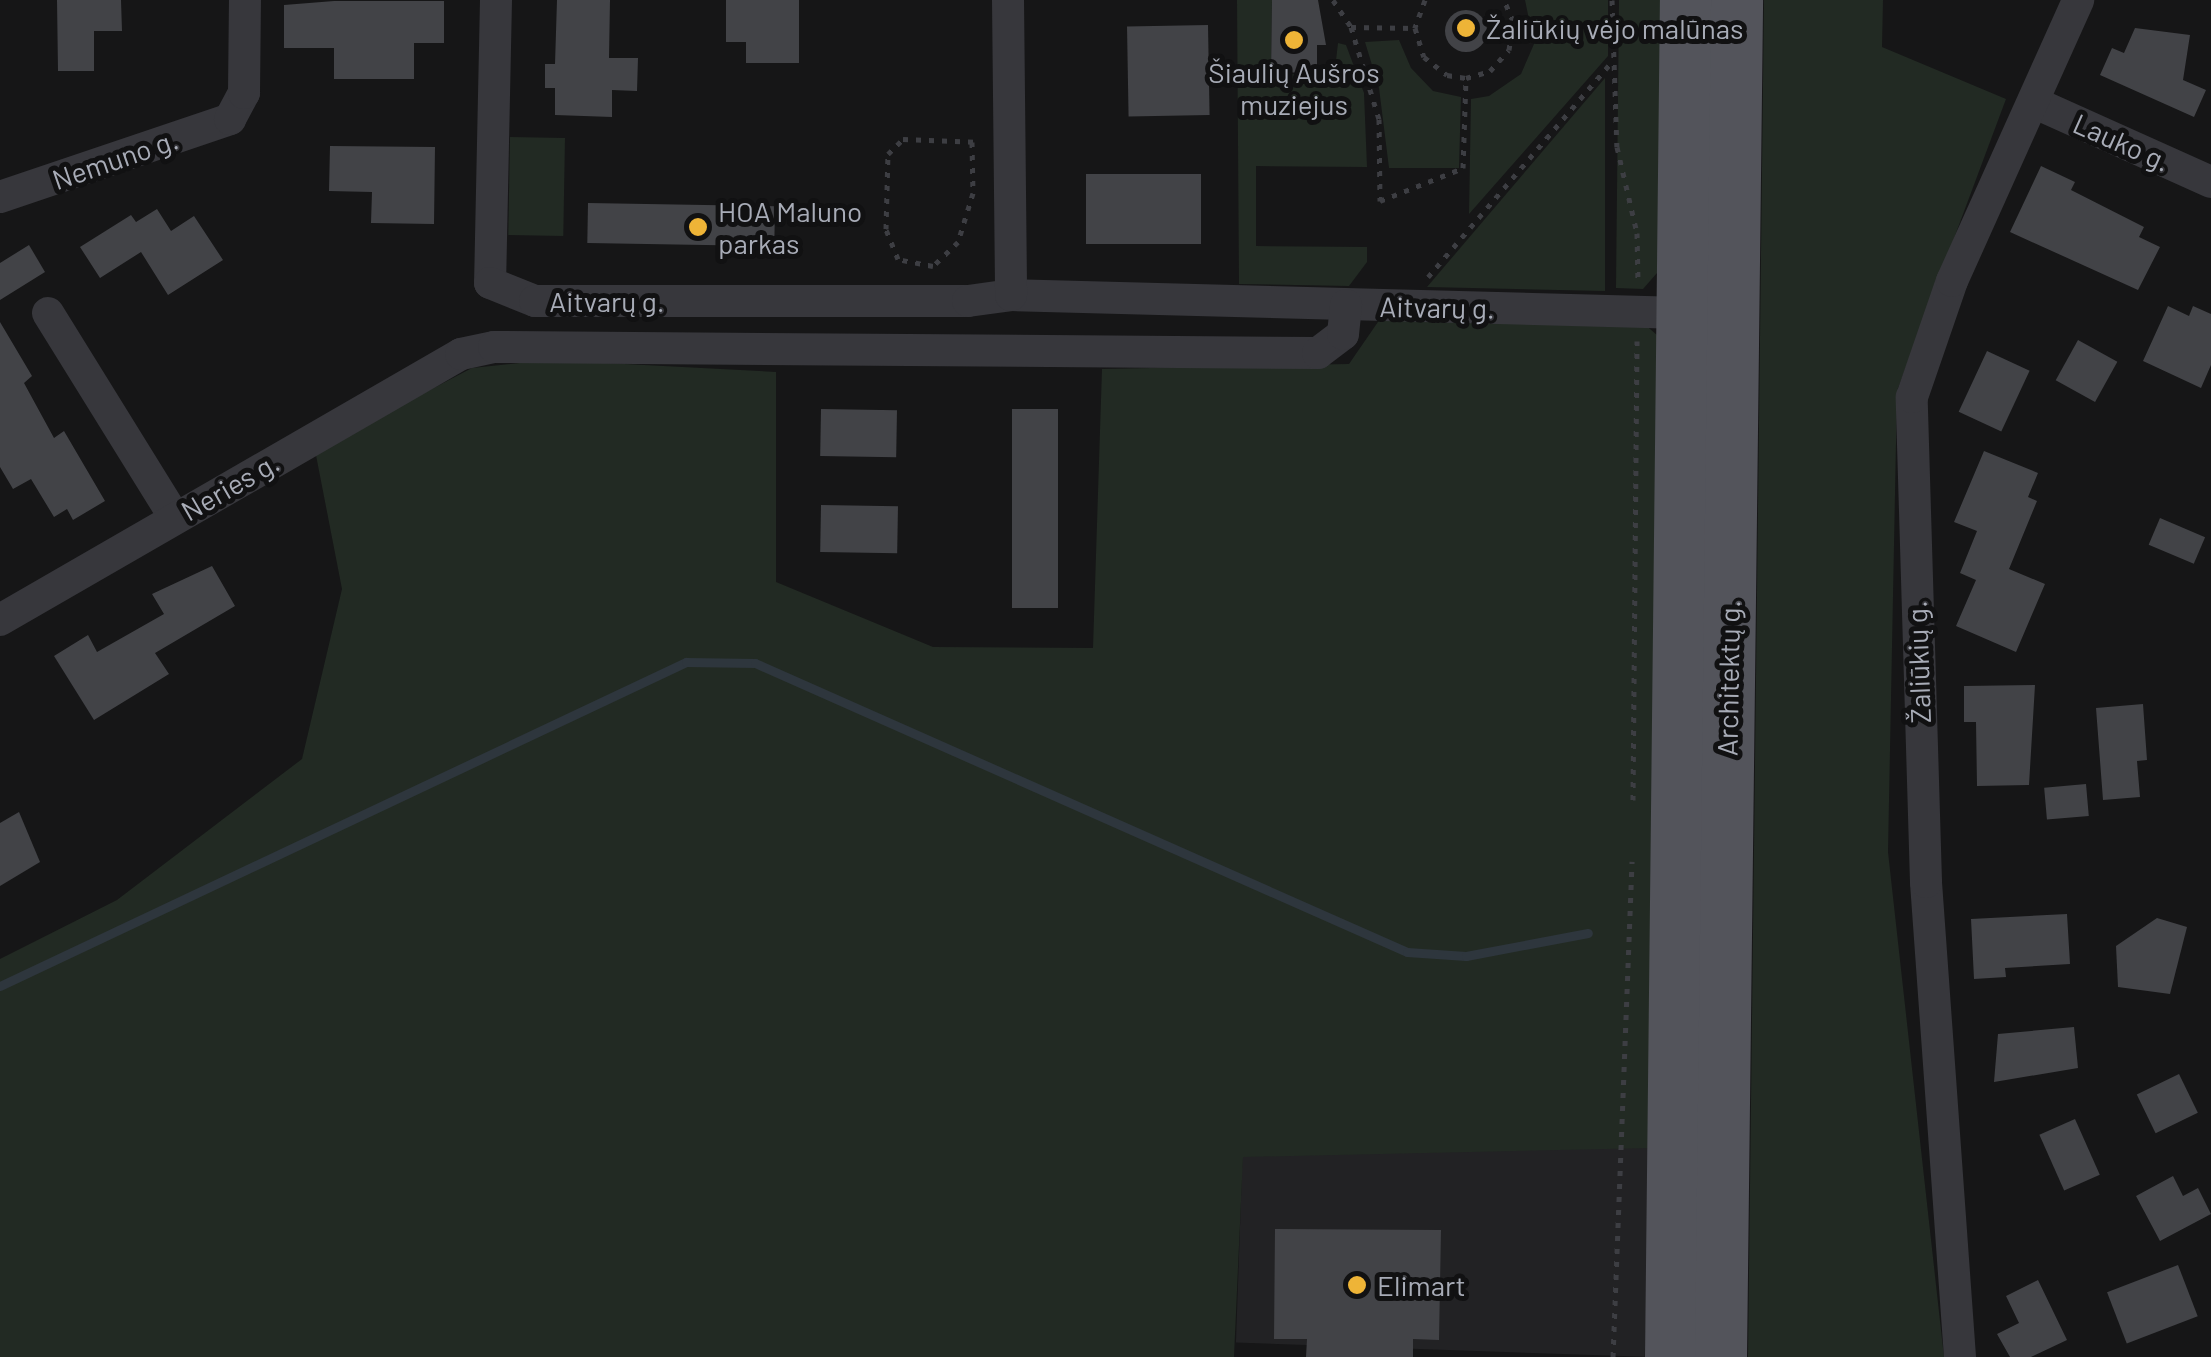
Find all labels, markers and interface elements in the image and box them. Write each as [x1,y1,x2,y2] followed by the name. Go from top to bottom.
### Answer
[1486,11,1744,45] place label: Žaliūkių vėjo malūnas
[1455,17,1477,39] marker: Žaliūkių vėjo malūnas
[1283,29,1305,51] marker: Šiaulių Aušros muziejus
[1208,55,1380,121] place label: Šiaulių Aušros muziejus
[2068,106,2176,178] street label: Lauko g.
[48,122,182,196] street label: Nemuno g.
[718,194,862,260] place label: HOA Maluno parkas
[687,216,709,238] marker: HOA Maluno parkas
[549,284,665,318] street label: Aitvarų g.
[1379,289,1495,325] street label: Aitvarų g.
[175,445,285,527] street label: Neries g.
[1710,600,1746,756] street label: Architektų g.
[1899,600,1937,724] street label: Žaliūkių g.
[1377,1268,1466,1302] place label: Elimart
[1346,1274,1368,1296] marker: Elimart

